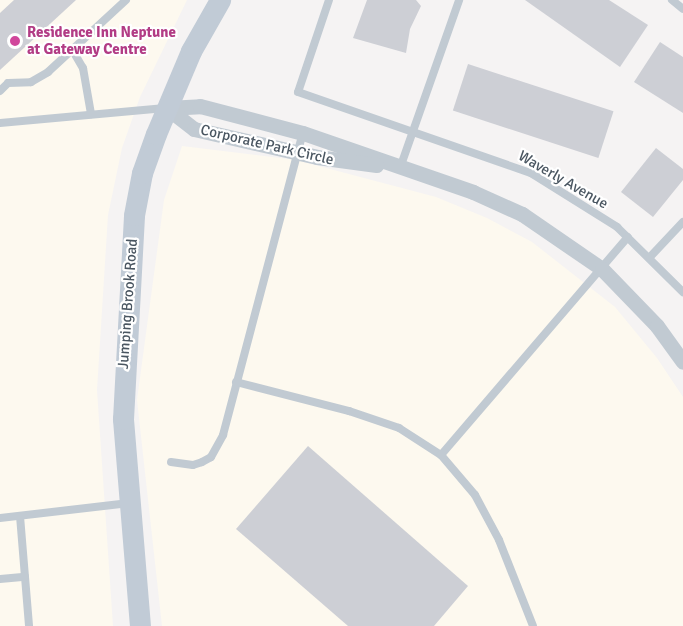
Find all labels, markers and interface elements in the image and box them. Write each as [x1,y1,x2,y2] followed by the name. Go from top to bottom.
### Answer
[27,23,176,58] place label: Residence Inn Neptune at Gateway Centre
[8,34,22,48] marker: Residence Inn Neptune at Gateway Centre
[199,121,335,169] street label: Corporate Park Circle
[515,147,611,213] street label: Waverly Avenue
[114,238,142,370] street label: Jumping Brook Road

